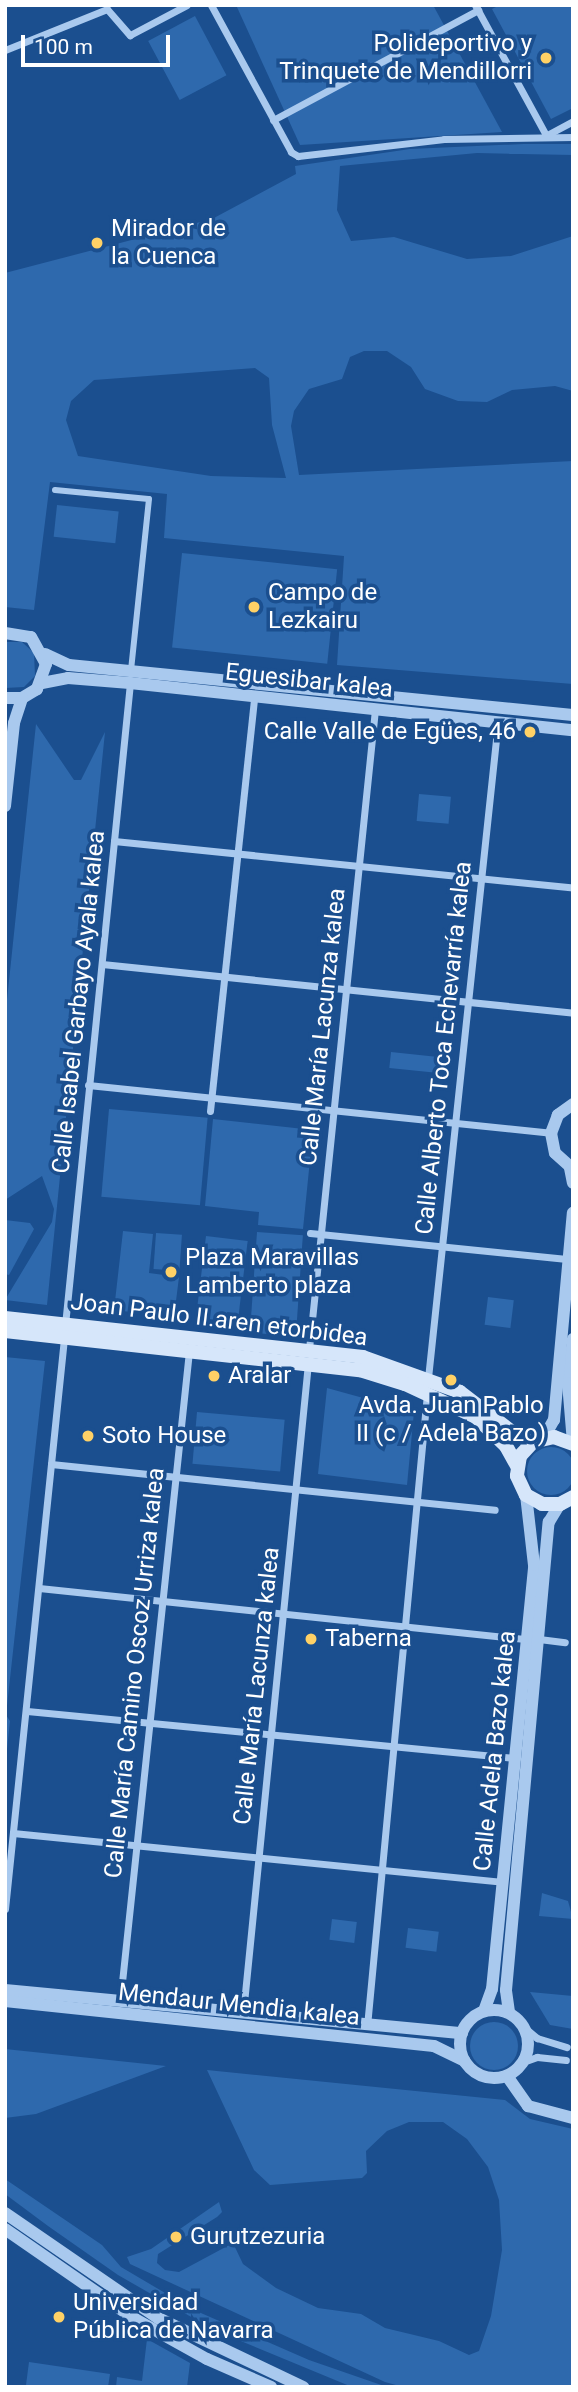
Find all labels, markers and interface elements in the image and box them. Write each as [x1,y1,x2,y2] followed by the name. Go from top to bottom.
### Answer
[24,21,173,65] scale bar
[279,30,532,86] place label: Polideportivo y Trinquete de Mendillorri
[34,35,93,59] text: 100 m
[538,50,554,66] marker: Polideportivo y Trinquete de Mendillorri
[111,215,226,271] place label: Mirador de la Cuenca
[89,235,105,251] marker: Mirador de la Cuenca
[268,579,377,635] place label: Campo de Lezkairu
[246,599,262,615] marker: Campo de Lezkairu
[224,658,394,704] street label: Eguesibar kalea
[264,718,516,746] place label: Calle Valle de Egües, 46
[522,724,538,740] marker: Calle Valle de Egües, 46
[47,829,111,1175] street label: Calle Isabel Garbayo Ayala kalea
[410,860,478,1236] street label: Calle Alberto Toca Echevarría kalea
[294,887,352,1167] street label: Calle María Lacunza kalea
[185,1244,359,1300] place label: Plaza Maravillas Lamberto plaza
[163,1264,179,1280] marker: Plaza Maravillas Lamberto plaza
[69,1287,369,1353] street label: Joan Paulo II.aren etorbidea
[228,1362,291,1390] place label: Aralar
[206,1368,222,1384] marker: Aralar
[443,1372,459,1388] marker: Avda. Juan Pablo II (c / Adela Bazo)
[356,1392,546,1448] place label: Avda. Juan Pablo II (c / Adela Bazo)
[102,1422,226,1450] place label: Soto House
[80,1428,96,1444] marker: Soto House
[99,1466,171,1880] street label: Calle María Camino Oscoz Urriza kalea
[228,1546,286,1826] street label: Calle María Lacunza kalea
[325,1625,412,1653] place label: Taberna
[468,1629,522,1873] street label: Calle Adela Bazo kalea
[303,1631,319,1647] marker: Taberna
[117,1978,361,2032] street label: Mendaur Mendia kalea
[190,2223,325,2251] place label: Gurutzezuria
[168,2229,184,2245] marker: Gurutzezuria
[73,2289,274,2345] place label: Universidad Pública de Navarra
[51,2309,67,2325] marker: Universidad Pública de Navarra

